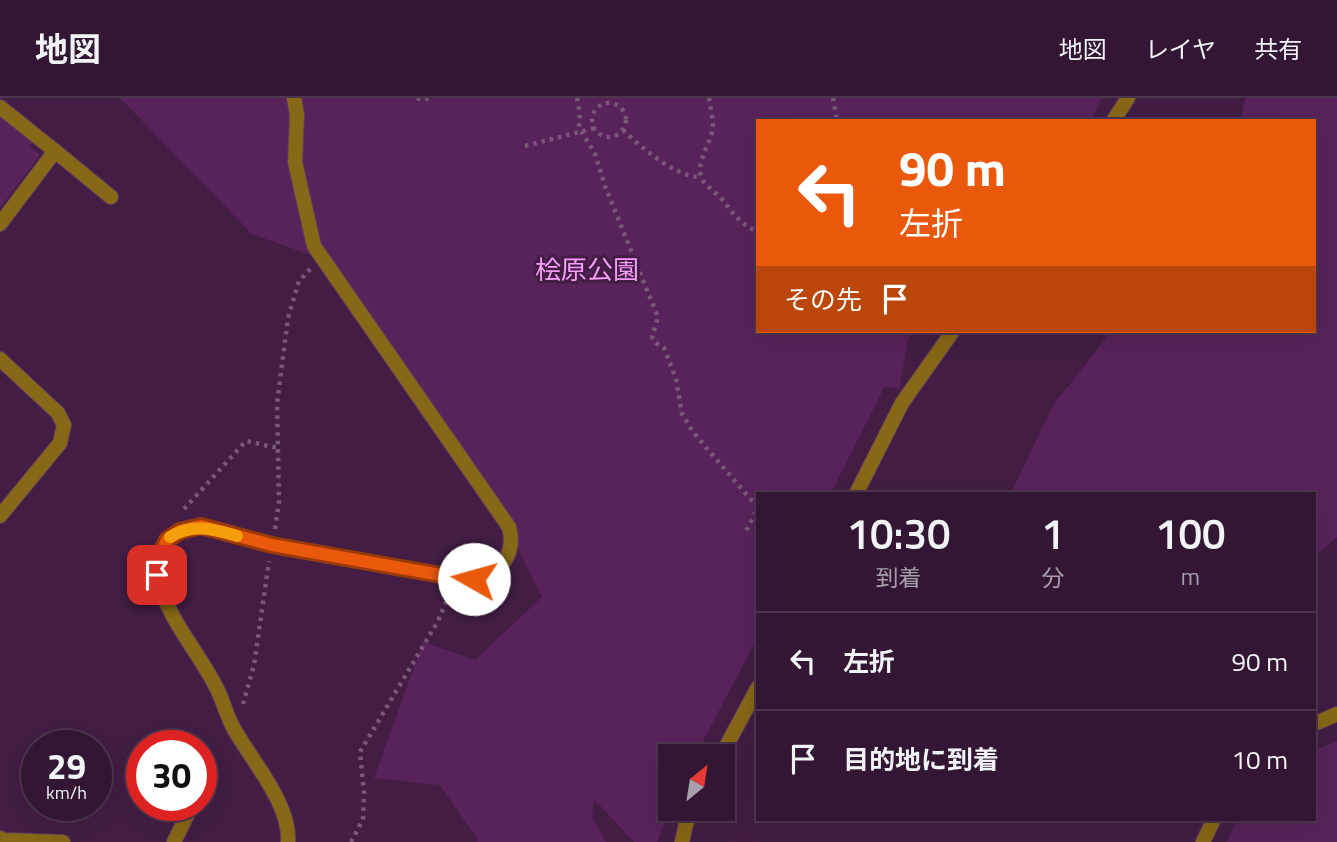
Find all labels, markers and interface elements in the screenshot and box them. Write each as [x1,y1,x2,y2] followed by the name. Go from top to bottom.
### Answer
[35,24,101,74] text: 地図
[1059,31,1107,67] text: 地図
[1145,31,1216,67] text: レイヤ
[1254,31,1302,67] text: 共有
[899,130,1006,205] text: 90 m
[784,147,875,238] icon: left
[899,199,963,247] text: 左折
[535,250,639,289] park label: 桧原公園
[784,280,862,319] text: その先
[876,280,914,318] icon: arrive
[846,501,951,565] text: 10:30
[1041,501,1065,565] text: 1
[1155,501,1226,565] text: 100
[437,542,511,616] position arrow
[127,545,187,605] pin
[138,556,176,594] icon: arrive
[1181,559,1200,594] text: m
[876,560,922,595] text: 到着
[1041,560,1064,595] text: 分
[784,642,822,680] icon: left
[843,642,895,681] text: 左折
[1231,642,1288,681] text: 90 m
[126,730,217,821] speed limit sign: 30
[47,739,86,793] text: 29
[784,740,822,778] icon: arrive
[843,740,999,779] text: 目的地に到着
[1231,740,1288,779] text: 10 m
[658,744,735,821] north arrow
[658,744,735,821] map controls
[46,779,87,806] text: km/h

